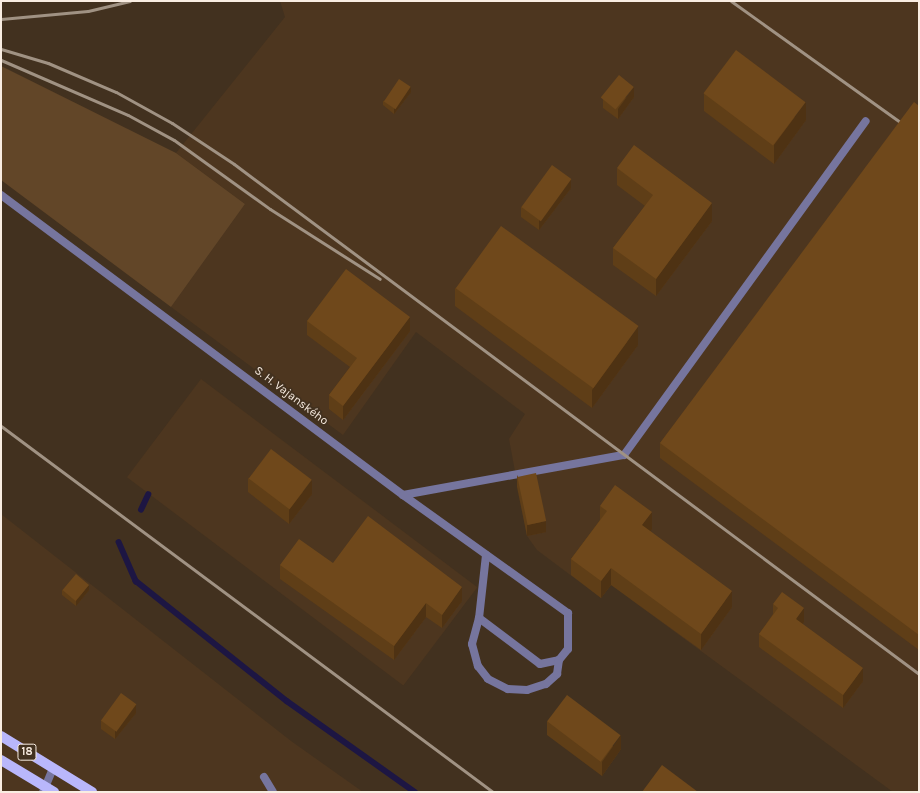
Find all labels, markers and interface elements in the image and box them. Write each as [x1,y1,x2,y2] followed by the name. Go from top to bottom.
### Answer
[251,364,331,428] street label: S. H. Vajanského
[17,743,37,761] road number: 18

